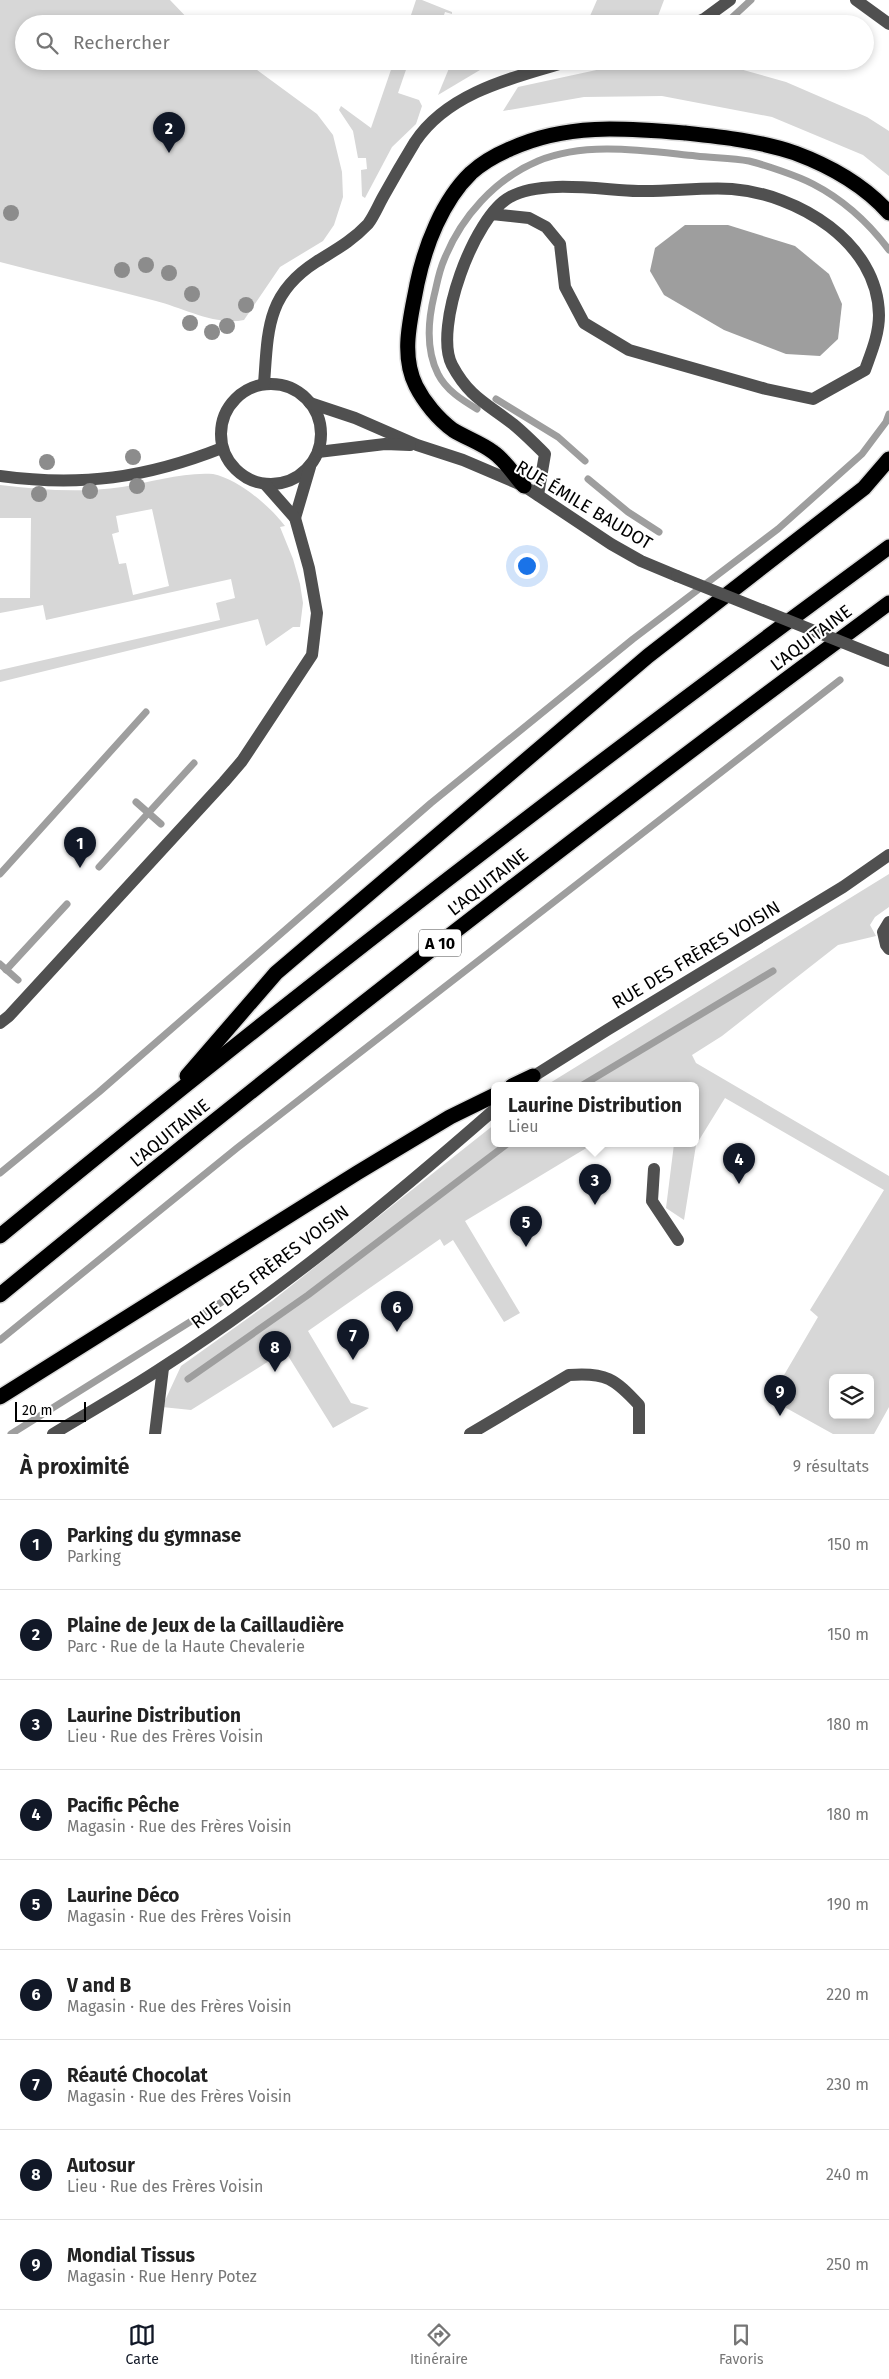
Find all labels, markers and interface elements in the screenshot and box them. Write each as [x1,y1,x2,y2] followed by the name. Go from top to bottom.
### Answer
[15,15,874,70] search box
[33,29,61,57] icon: search
[73,31,170,54] text: Rechercher
[153,112,185,153] pin: 2
[512,455,657,555] street label: RUE ÉMILE BAUDOT
[514,553,540,579] your location
[766,600,856,676] street label: L'AQUITAINE
[64,827,96,868] pin: 1
[443,844,533,920] street label: L'AQUITAINE
[607,895,784,1014] street label: RUE DES FRÈRES VOISIN
[419,930,461,956] road number: A 10
[491,1082,699,1147] popup
[126,1094,214,1172] street label: L'AQUITAINE
[508,1094,682,1117] text: Laurine Distribution
[508,1117,539,1136] text: Lieu
[723,1143,755,1184] pin: 4
[579,1164,611,1205] pin: 3
[186,1200,353,1334] street label: RUE DES FRÈRES VOISIN
[510,1206,542,1247] pin: 5
[381,1291,413,1332] pin: 6
[337,1319,369,1360] pin: 7
[259,1331,291,1372] pin: 8
[829,1374,874,1419] map controls
[829,1374,874,1419] button: layers
[764,1375,796,1416] pin: 9
[15,1399,86,1422] scale bar
[22,1402,52,1419] text: 20 m
[20,1454,129,1480] text: À proximité
[793,1457,869,1476] text: 9 résultats
[67,1524,241,1547] text: Parking du gymnase
[32,1535,40,1554] text: 1
[827,1535,869,1554] text: 150 m
[67,1547,121,1566] text: Parking
[67,1614,344,1637] text: Plaine de Jeux de la Caillaudière
[32,1625,40,1644] text: 2
[827,1625,869,1644] text: 150 m
[67,1637,305,1656] text: Parc · Rue de la Haute Chevalerie
[67,1704,241,1727] text: Laurine Distribution
[32,1715,40,1734] text: 3
[826,1715,869,1734] text: 180 m
[67,1727,263,1746] text: Lieu · Rue des Frères Voisin
[67,1794,179,1817] text: Pacific Pêche
[31,1805,41,1824] text: 4
[826,1805,869,1824] text: 180 m
[67,1817,292,1836] text: Magasin · Rue des Frères Voisin
[67,1884,179,1907] text: Laurine Déco
[32,1895,40,1914] text: 5
[827,1895,869,1914] text: 190 m
[67,1907,292,1926] text: Magasin · Rue des Frères Voisin
[67,1974,131,1997] text: V and B
[31,1985,41,2004] text: 6
[826,1985,869,2004] text: 220 m
[67,1997,292,2016] text: Magasin · Rue des Frères Voisin
[67,2064,208,2087] text: Réauté Chocolat
[32,2075,40,2094] text: 7
[826,2075,869,2094] text: 230 m
[67,2087,292,2106] text: Magasin · Rue des Frères Voisin
[67,2154,135,2177] text: Autosur
[31,2165,41,2184] text: 8
[826,2165,869,2184] text: 240 m
[67,2177,263,2196] text: Lieu · Rue des Frères Voisin
[67,2244,195,2267] text: Mondial Tissus
[32,2255,40,2274] text: 9
[826,2255,869,2274] text: 250 m
[67,2267,257,2286] text: Magasin · Rue Henry Potez
[126,2321,159,2368] tab: Carte
[410,2321,468,2368] tab: Itinéraire
[719,2321,763,2368] tab: Favoris

